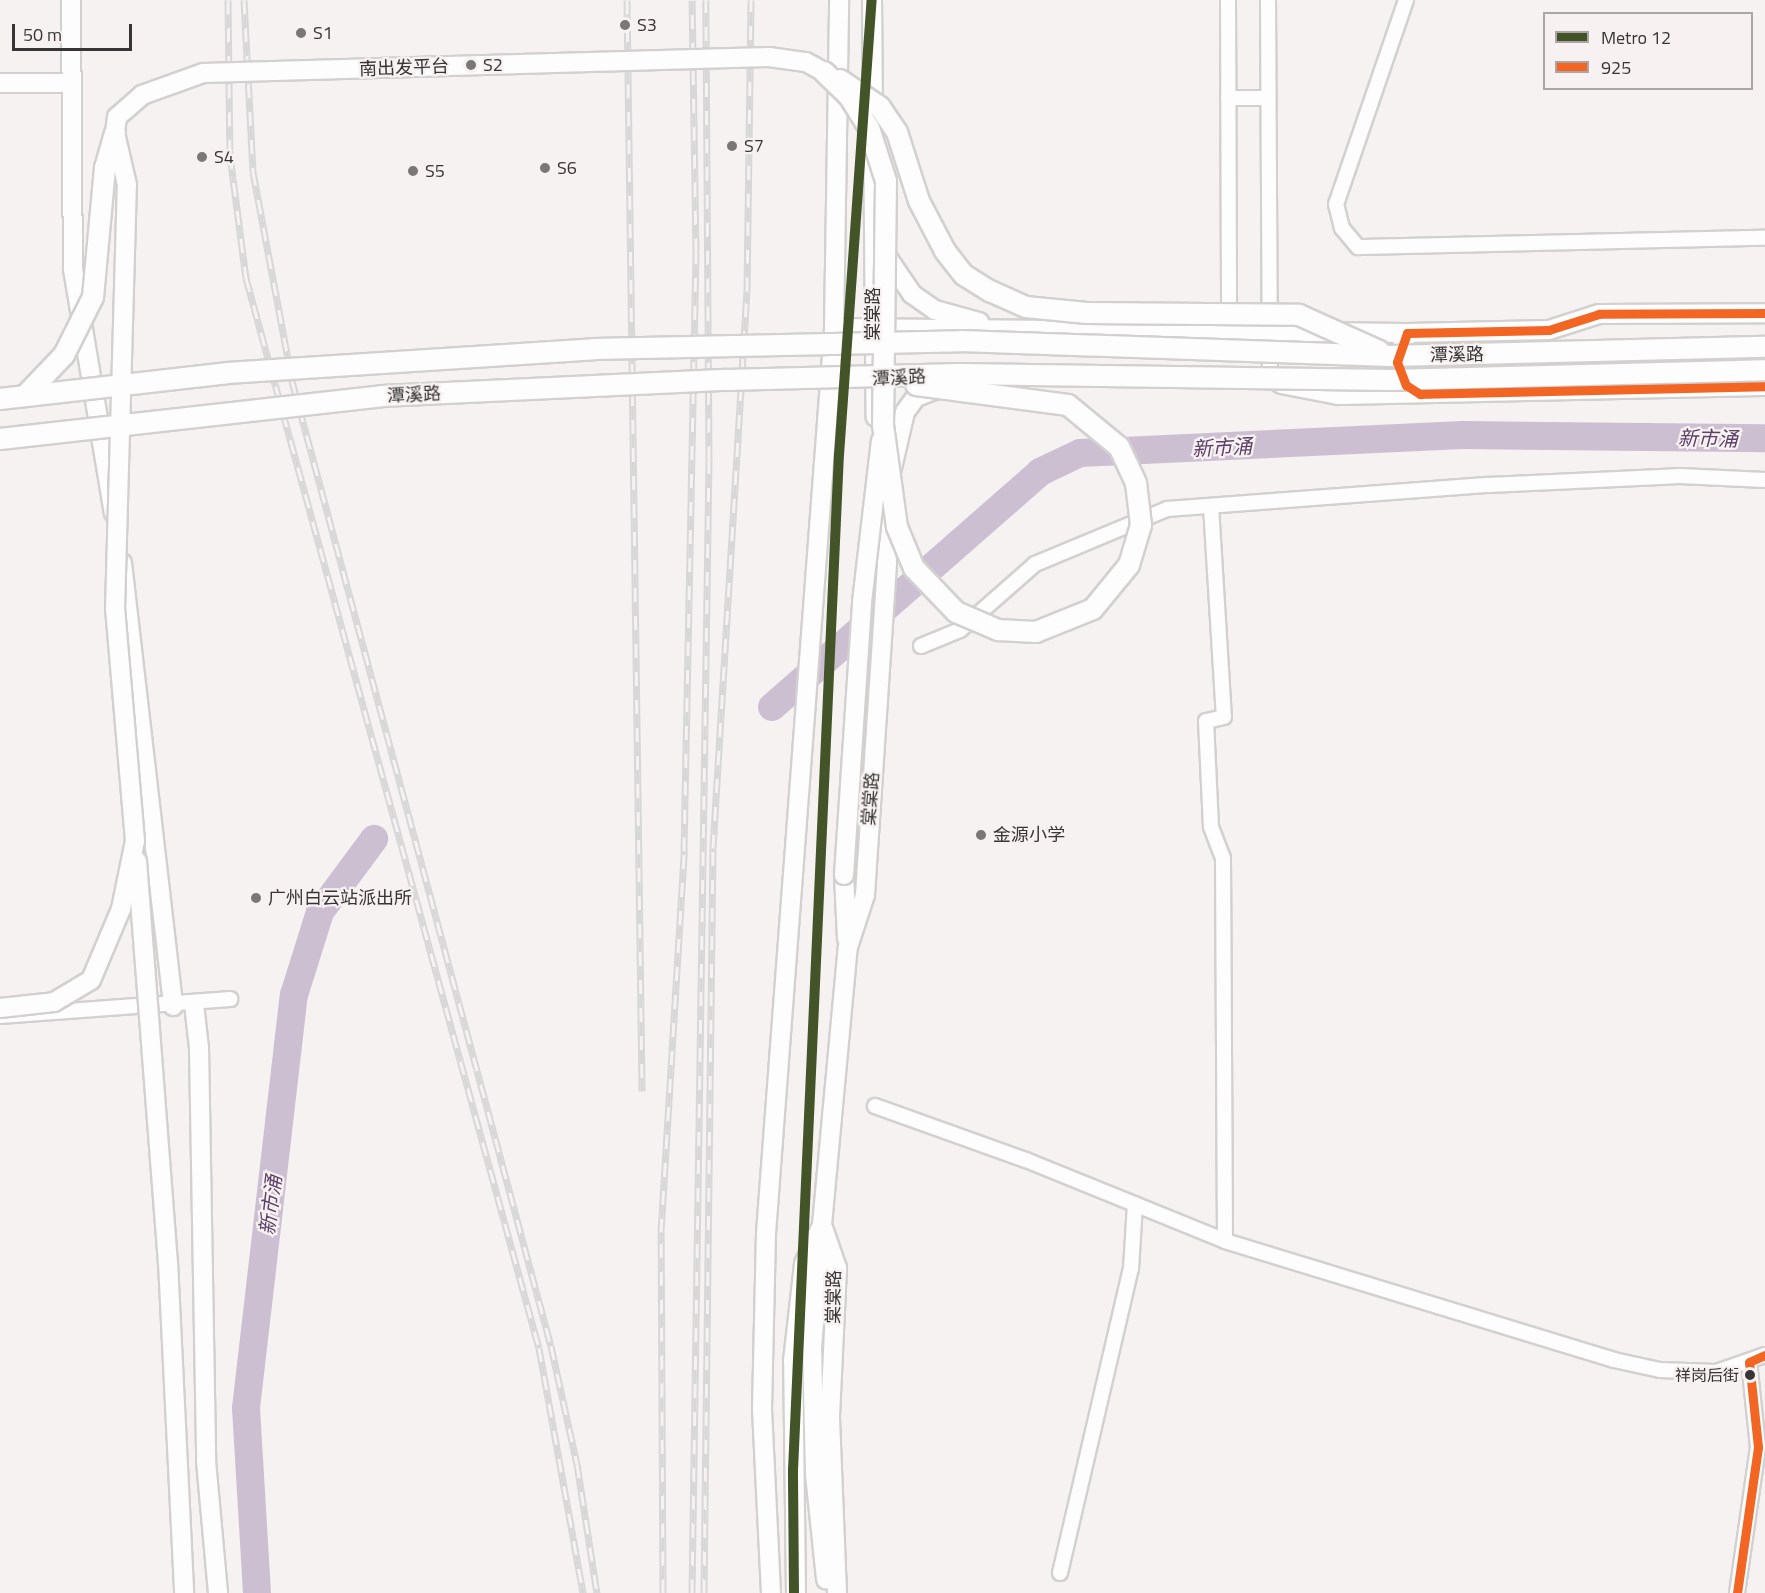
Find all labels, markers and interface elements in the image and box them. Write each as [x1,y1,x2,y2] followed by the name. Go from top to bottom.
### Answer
[15,12,135,50] scale bar
[1543,12,1753,90] legend
[637,14,657,36] place label: S3
[618,18,632,32] marker: S3
[23,21,62,48] text: 50 m
[313,22,333,44] place label: S1
[1601,24,1671,51] text: Metro 12
[294,26,308,40] marker: S1
[483,54,503,76] place label: S2
[1601,54,1631,81] text: 925
[359,56,449,80] street label: 南出发平台
[464,58,478,72] marker: S2
[744,135,764,157] place label: S7
[725,139,739,153] marker: S7
[214,146,234,168] place label: S4
[195,150,209,164] marker: S4
[557,157,577,179] place label: S6
[425,160,445,182] place label: S5
[538,161,552,175] marker: S6
[406,164,420,178] marker: S5
[862,287,884,341] street label: 棠棠路
[1430,344,1484,366] street label: 潭溪路
[871,366,927,390] street label: 潭溪路
[386,383,442,407] street label: 潭溪路
[1678,425,1738,451] water label: 新市涌
[1191,433,1253,461] water label: 新市涌
[858,771,884,827] street label: 棠棠路
[993,824,1065,846] place label: 金源小学
[974,828,988,842] marker: 金源小学
[268,887,412,909] place label: 广州白云站派出所
[249,891,263,905] marker: 广州白云站派出所
[254,1174,286,1236] water label: 新市涌
[823,1270,845,1324] street label: 棠棠路
[1675,1365,1739,1385] place label: 祥岗后街
[1744,1369,1756,1381] marker: 祥岗后街

